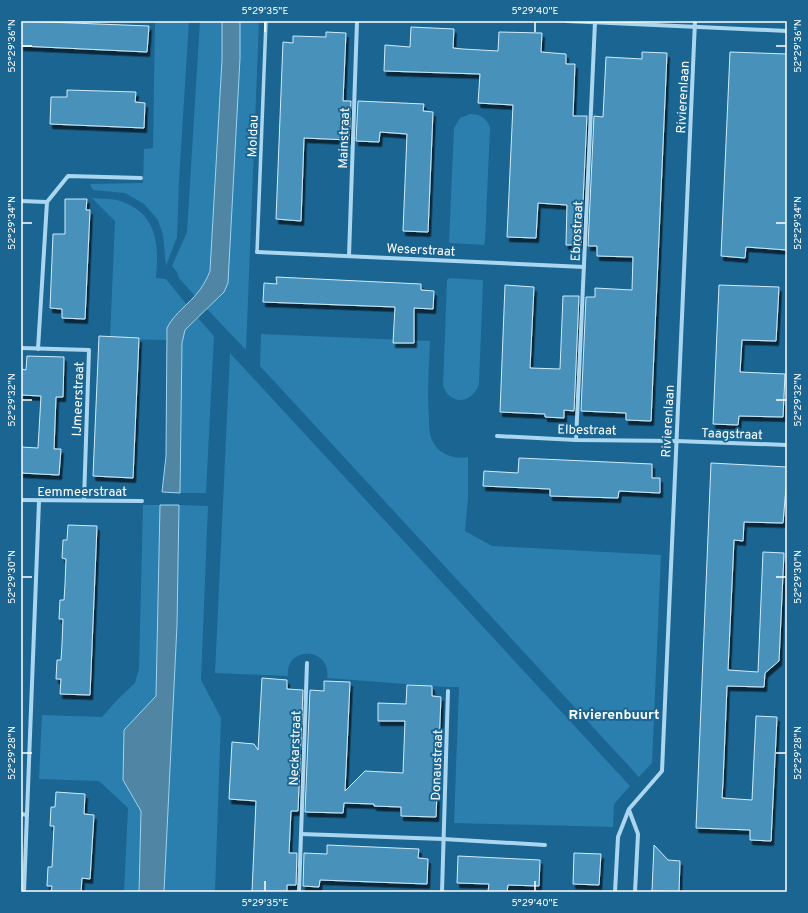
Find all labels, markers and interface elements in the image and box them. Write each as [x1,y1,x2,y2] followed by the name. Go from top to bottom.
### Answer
[242,5,288,18] text: 5°29'35"E
[511,5,559,18] text: 5°29'40"E
[6,19,19,73] text: 52°29'36"N
[792,19,805,73] text: 52°29'36"N
[674,60,694,134] street label: Rivierenlaan
[336,107,354,169] street label: Mainstraat
[245,114,263,158] street label: Moldau
[6,196,19,250] text: 52°29'34"N
[792,196,805,250] text: 52°29'34"N
[568,200,588,262] street label: Ebrostraat
[386,241,456,261] street label: Weserstraat
[70,361,88,437] street label: IJmeerstraat
[6,373,19,427] text: 52°29'32"N
[792,373,805,427] text: 52°29'32"N
[659,384,679,458] street label: Rivierenlaan
[557,422,617,440] street label: Elbestraat
[701,426,763,444] street label: Taagstraat
[37,485,127,501] street label: Eemmeerstraat
[6,550,19,604] text: 52°29'30"N
[792,550,805,604] text: 52°29'30"N
[569,707,659,724] district label: Rivierenbuurt
[287,710,305,786] street label: Neckarstraat
[6,726,19,780] text: 52°29'28"N
[792,726,805,780] text: 52°29'28"N
[429,729,447,801] street label: Donaustraat
[242,897,288,910] text: 5°29'35"E
[511,897,559,910] text: 5°29'40"E

